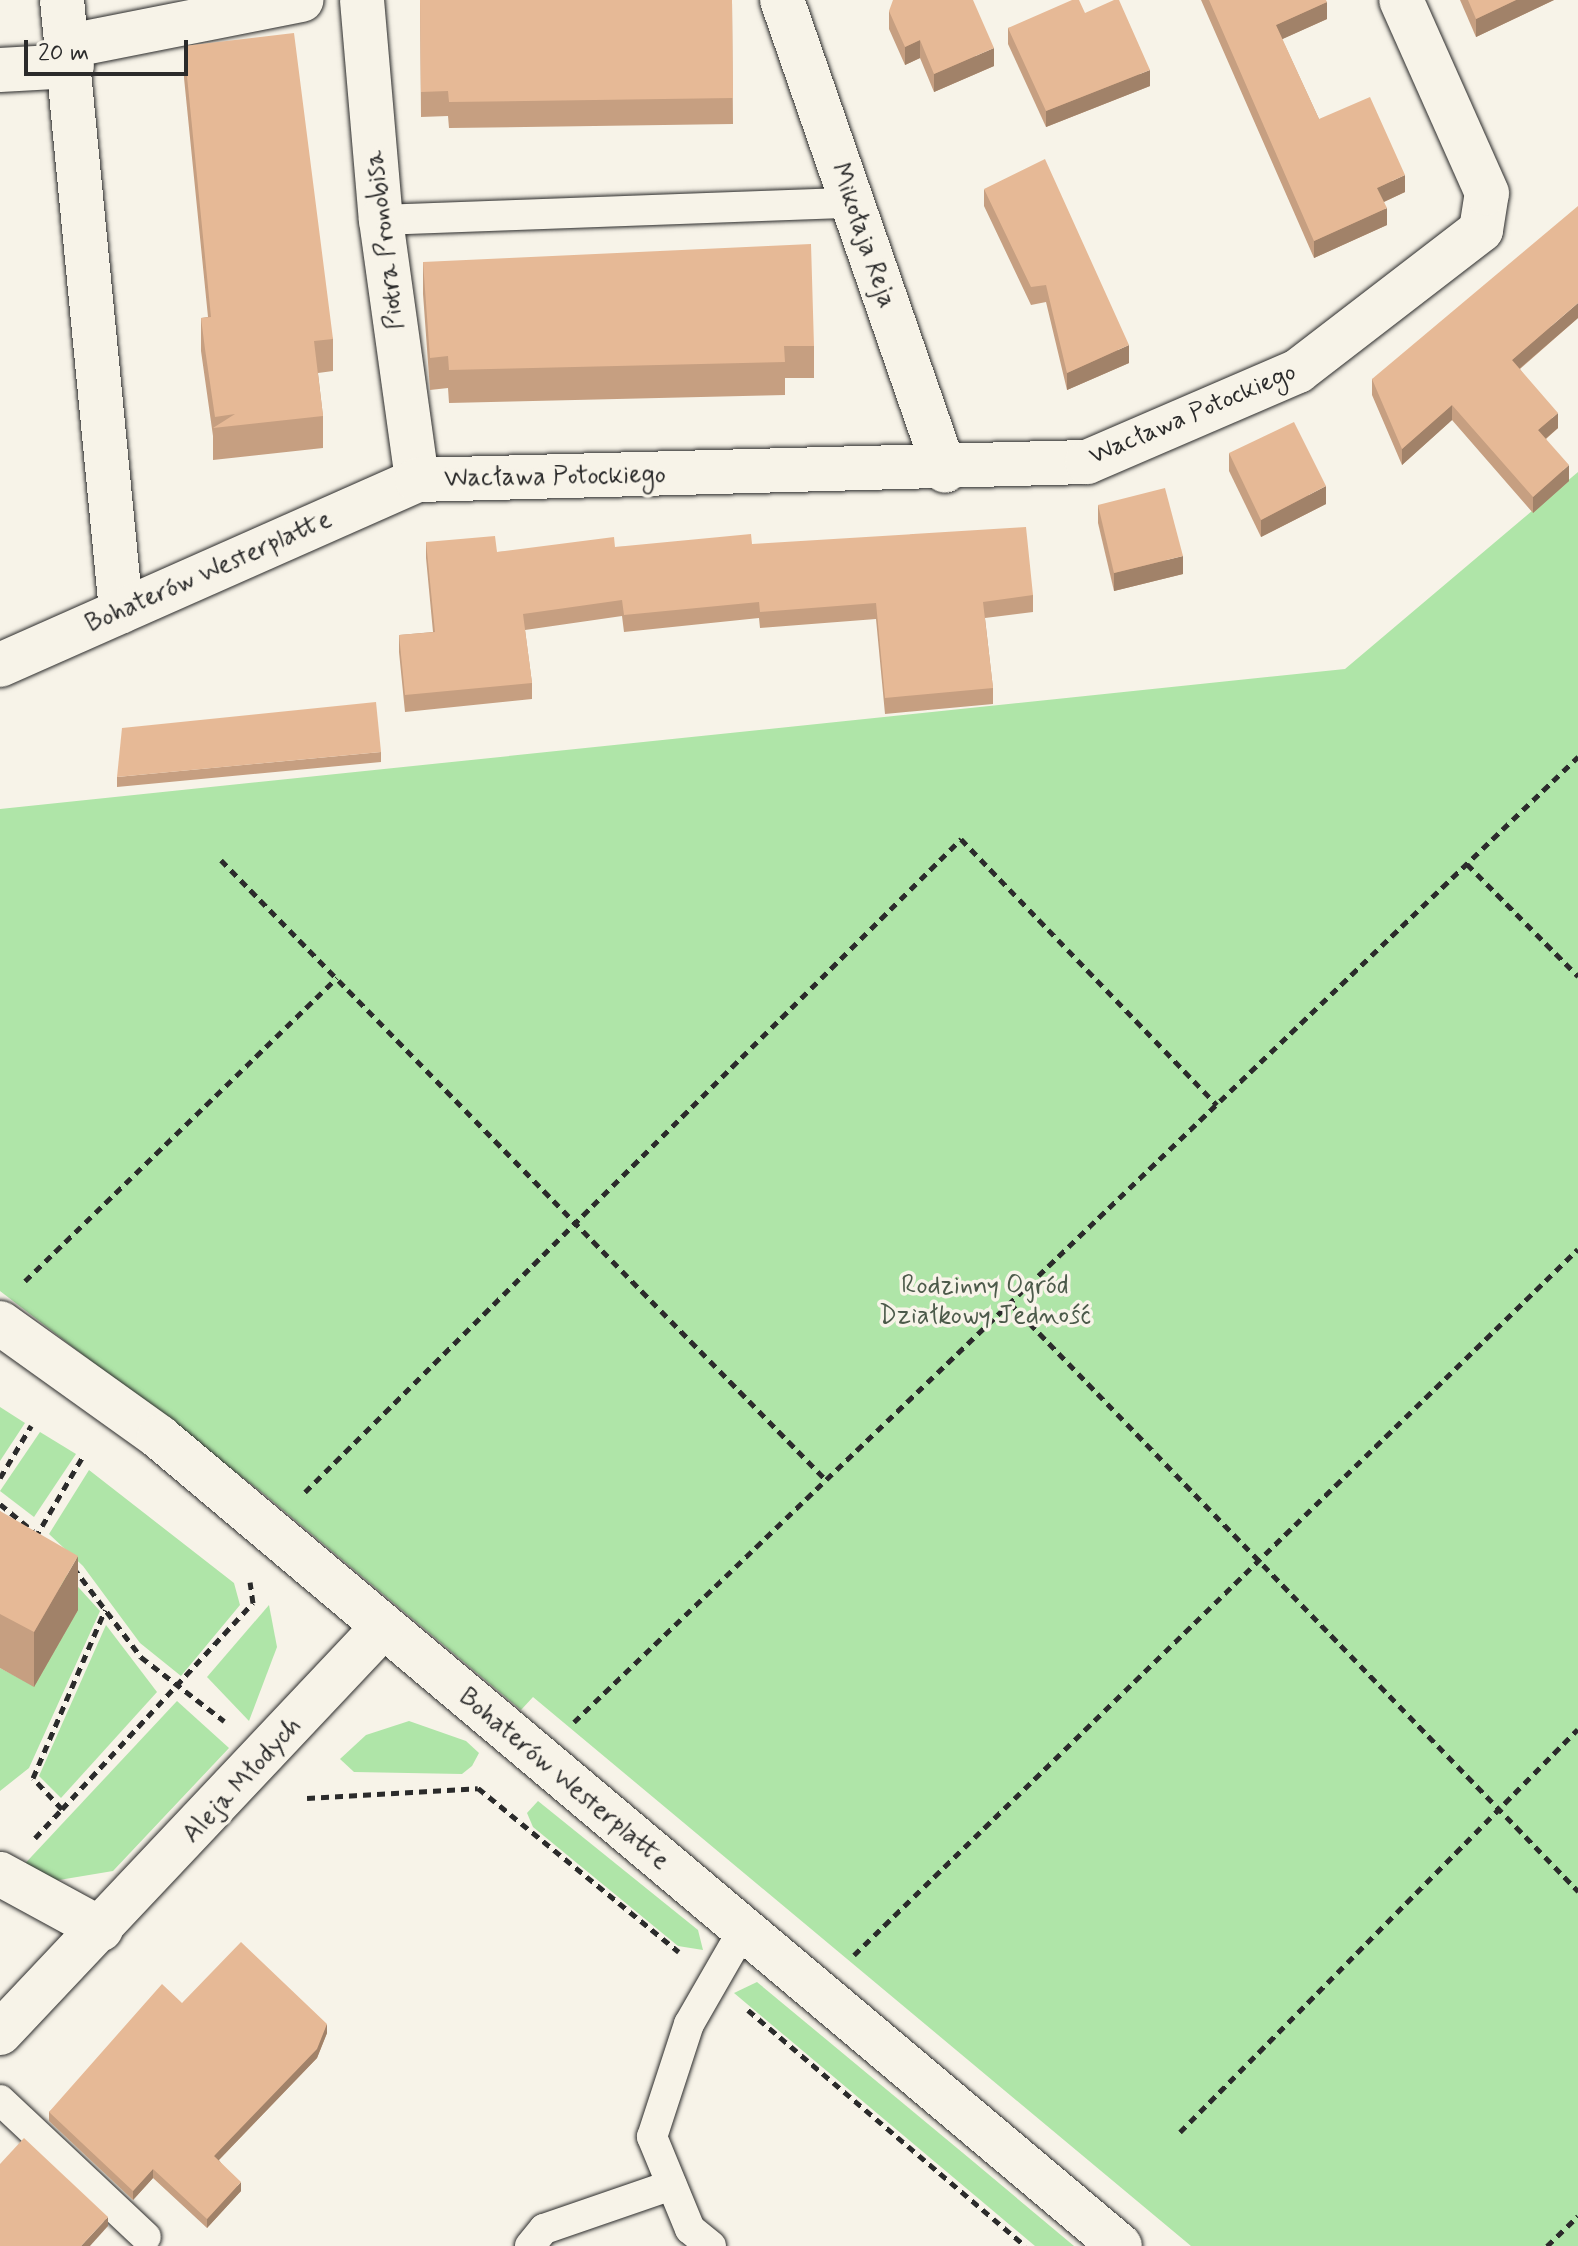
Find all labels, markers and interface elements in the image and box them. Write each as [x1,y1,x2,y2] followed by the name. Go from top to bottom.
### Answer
[28,24,192,74] scale bar
[38,38,89,69] text: 20 m
[360,149,412,331] street label: Piotra Pronobisa
[822,158,902,314] street label: Mikołaja Reja
[1088,359,1298,471] street label: Wacława Potockiego
[448,461,662,495] street label: Wacława Potockiego
[80,504,338,642] street label: Bohaterów Westerplatte
[879,1271,1091,1332] park label: Rodzinny Ogród Działkowy Jedność
[450,1682,676,1878] street label: Bohaterów Westerplatte
[176,1711,310,1851] street label: Aleja Młodych

